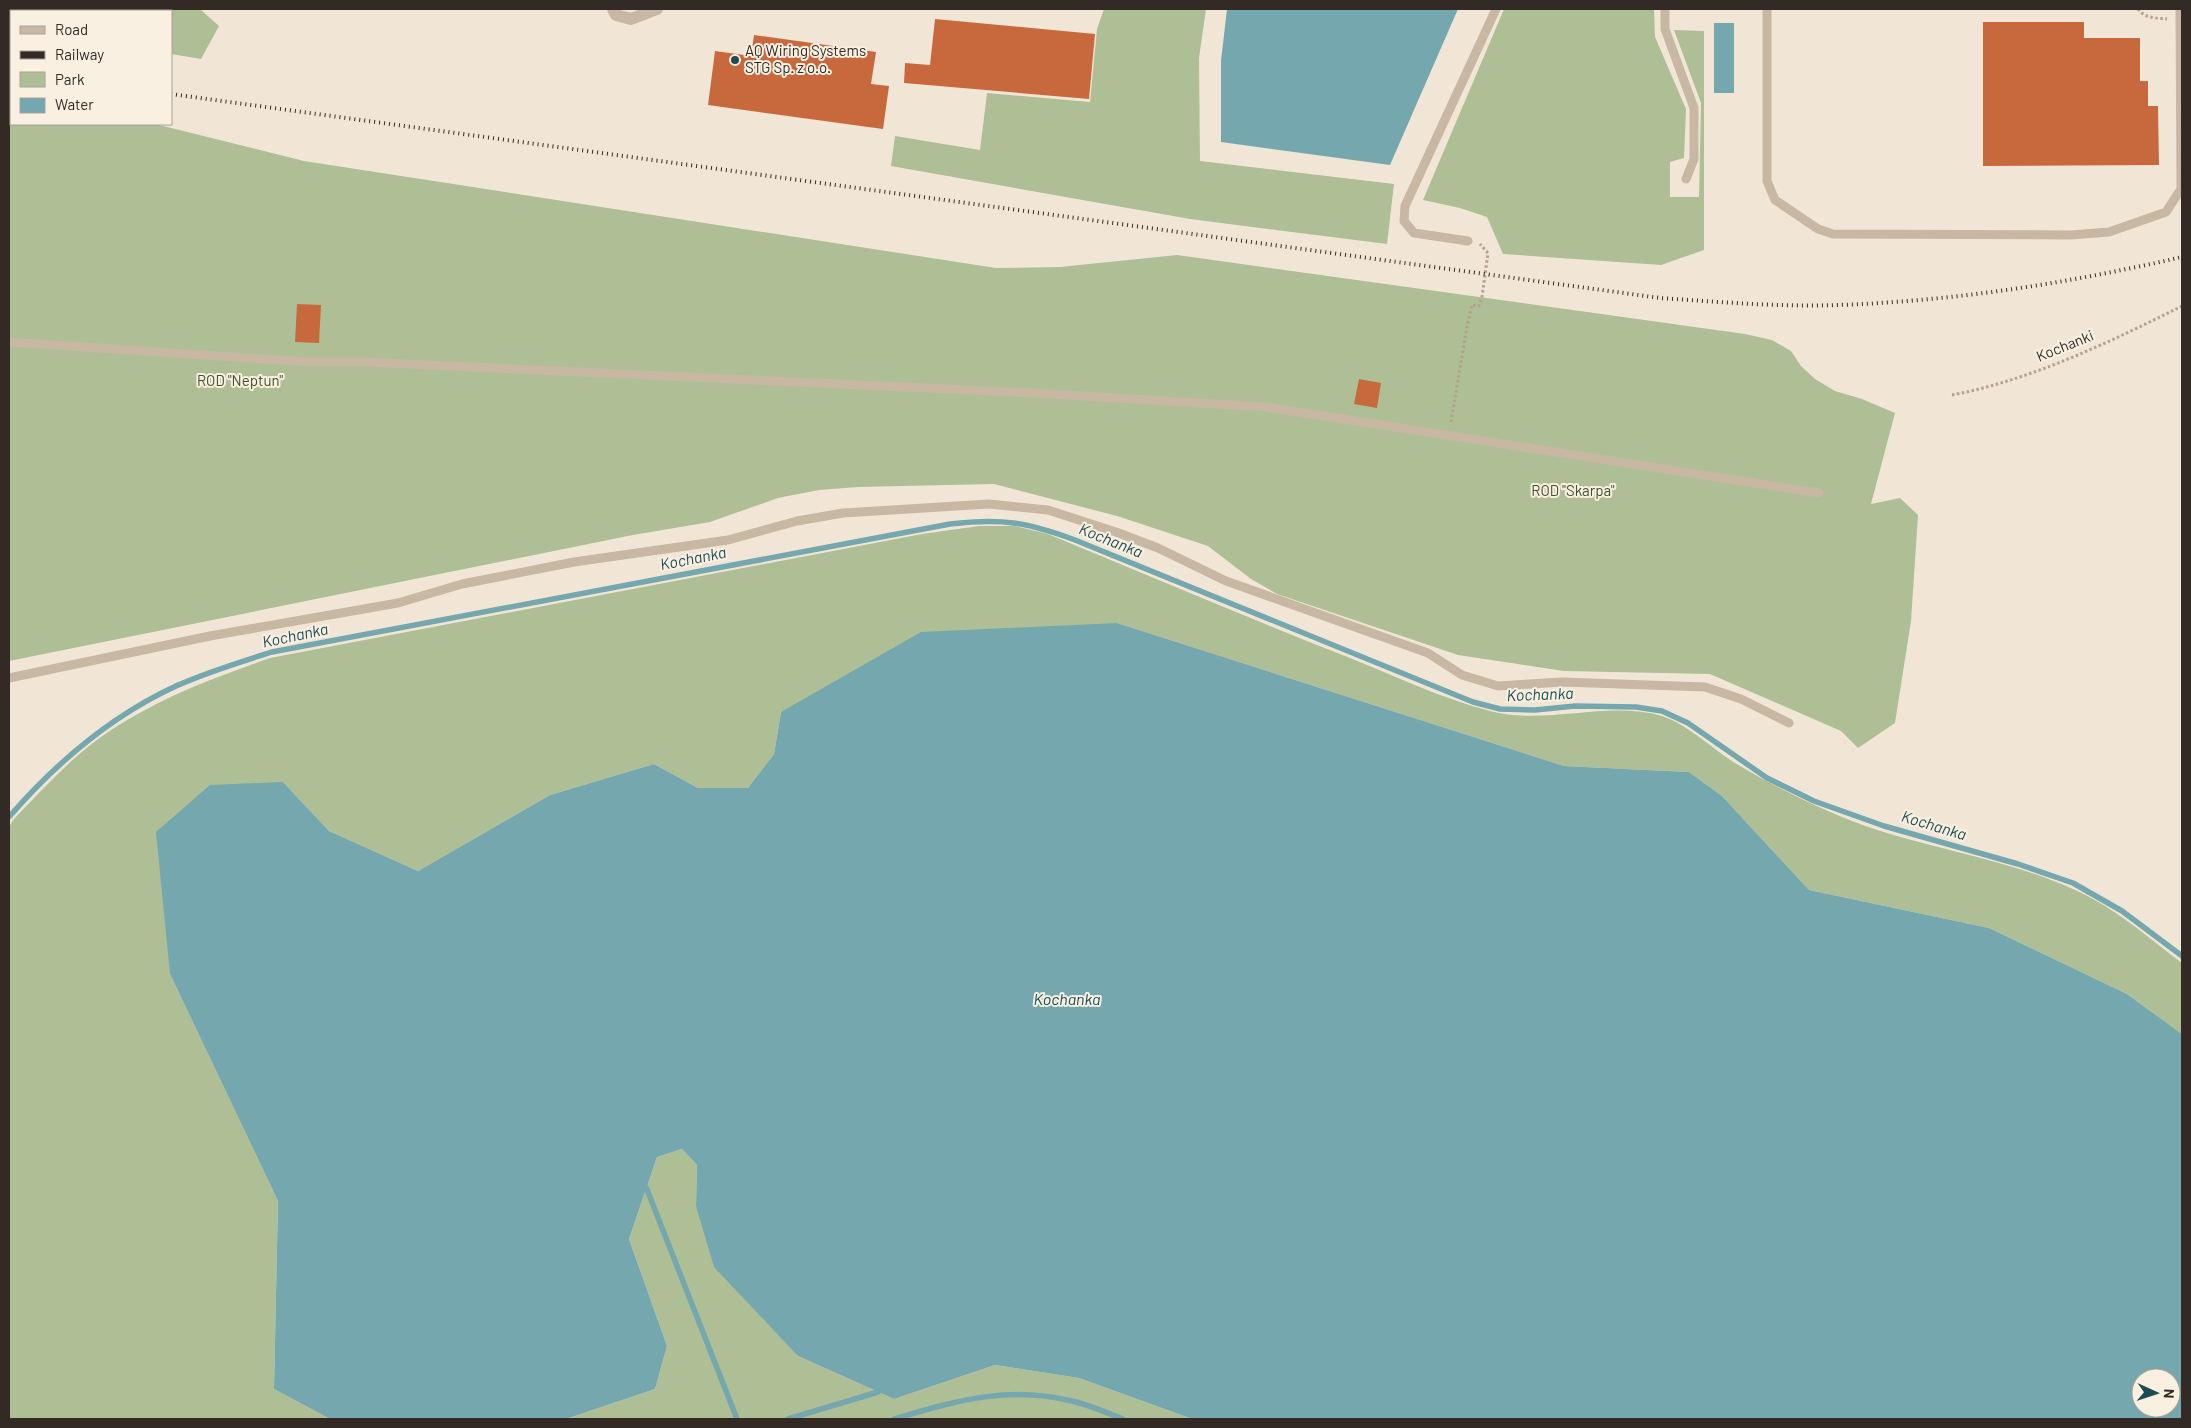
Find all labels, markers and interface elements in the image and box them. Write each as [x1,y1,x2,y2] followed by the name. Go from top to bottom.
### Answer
[10,10,172,125] legend
[55,20,88,38] text: Road
[745,41,866,76] place label: AQ Wiring Systems STG Sp. z o.o.
[55,45,104,63] text: Railway
[729,54,741,66] marker: AQ Wiring Systems STG Sp. z o.o.
[55,70,85,88] text: Park
[55,95,94,113] text: Water
[2033,325,2096,365] street label: Kochanki
[197,371,283,389] park label: ROD "Neptun"
[1531,481,1615,499] park label: ROD "Skarpa"
[1077,518,1146,561] water label: Kochanka
[658,542,728,573] water label: Kochanka
[260,618,330,651] water label: Kochanka
[1506,683,1574,704] water label: Kochanka
[1899,806,1969,843] water label: Kochanka
[1034,989,1100,1008] water label: Kochanka
[2131,1368,2181,1418] north arrow
[2161,1389,2178,1399] text: N

